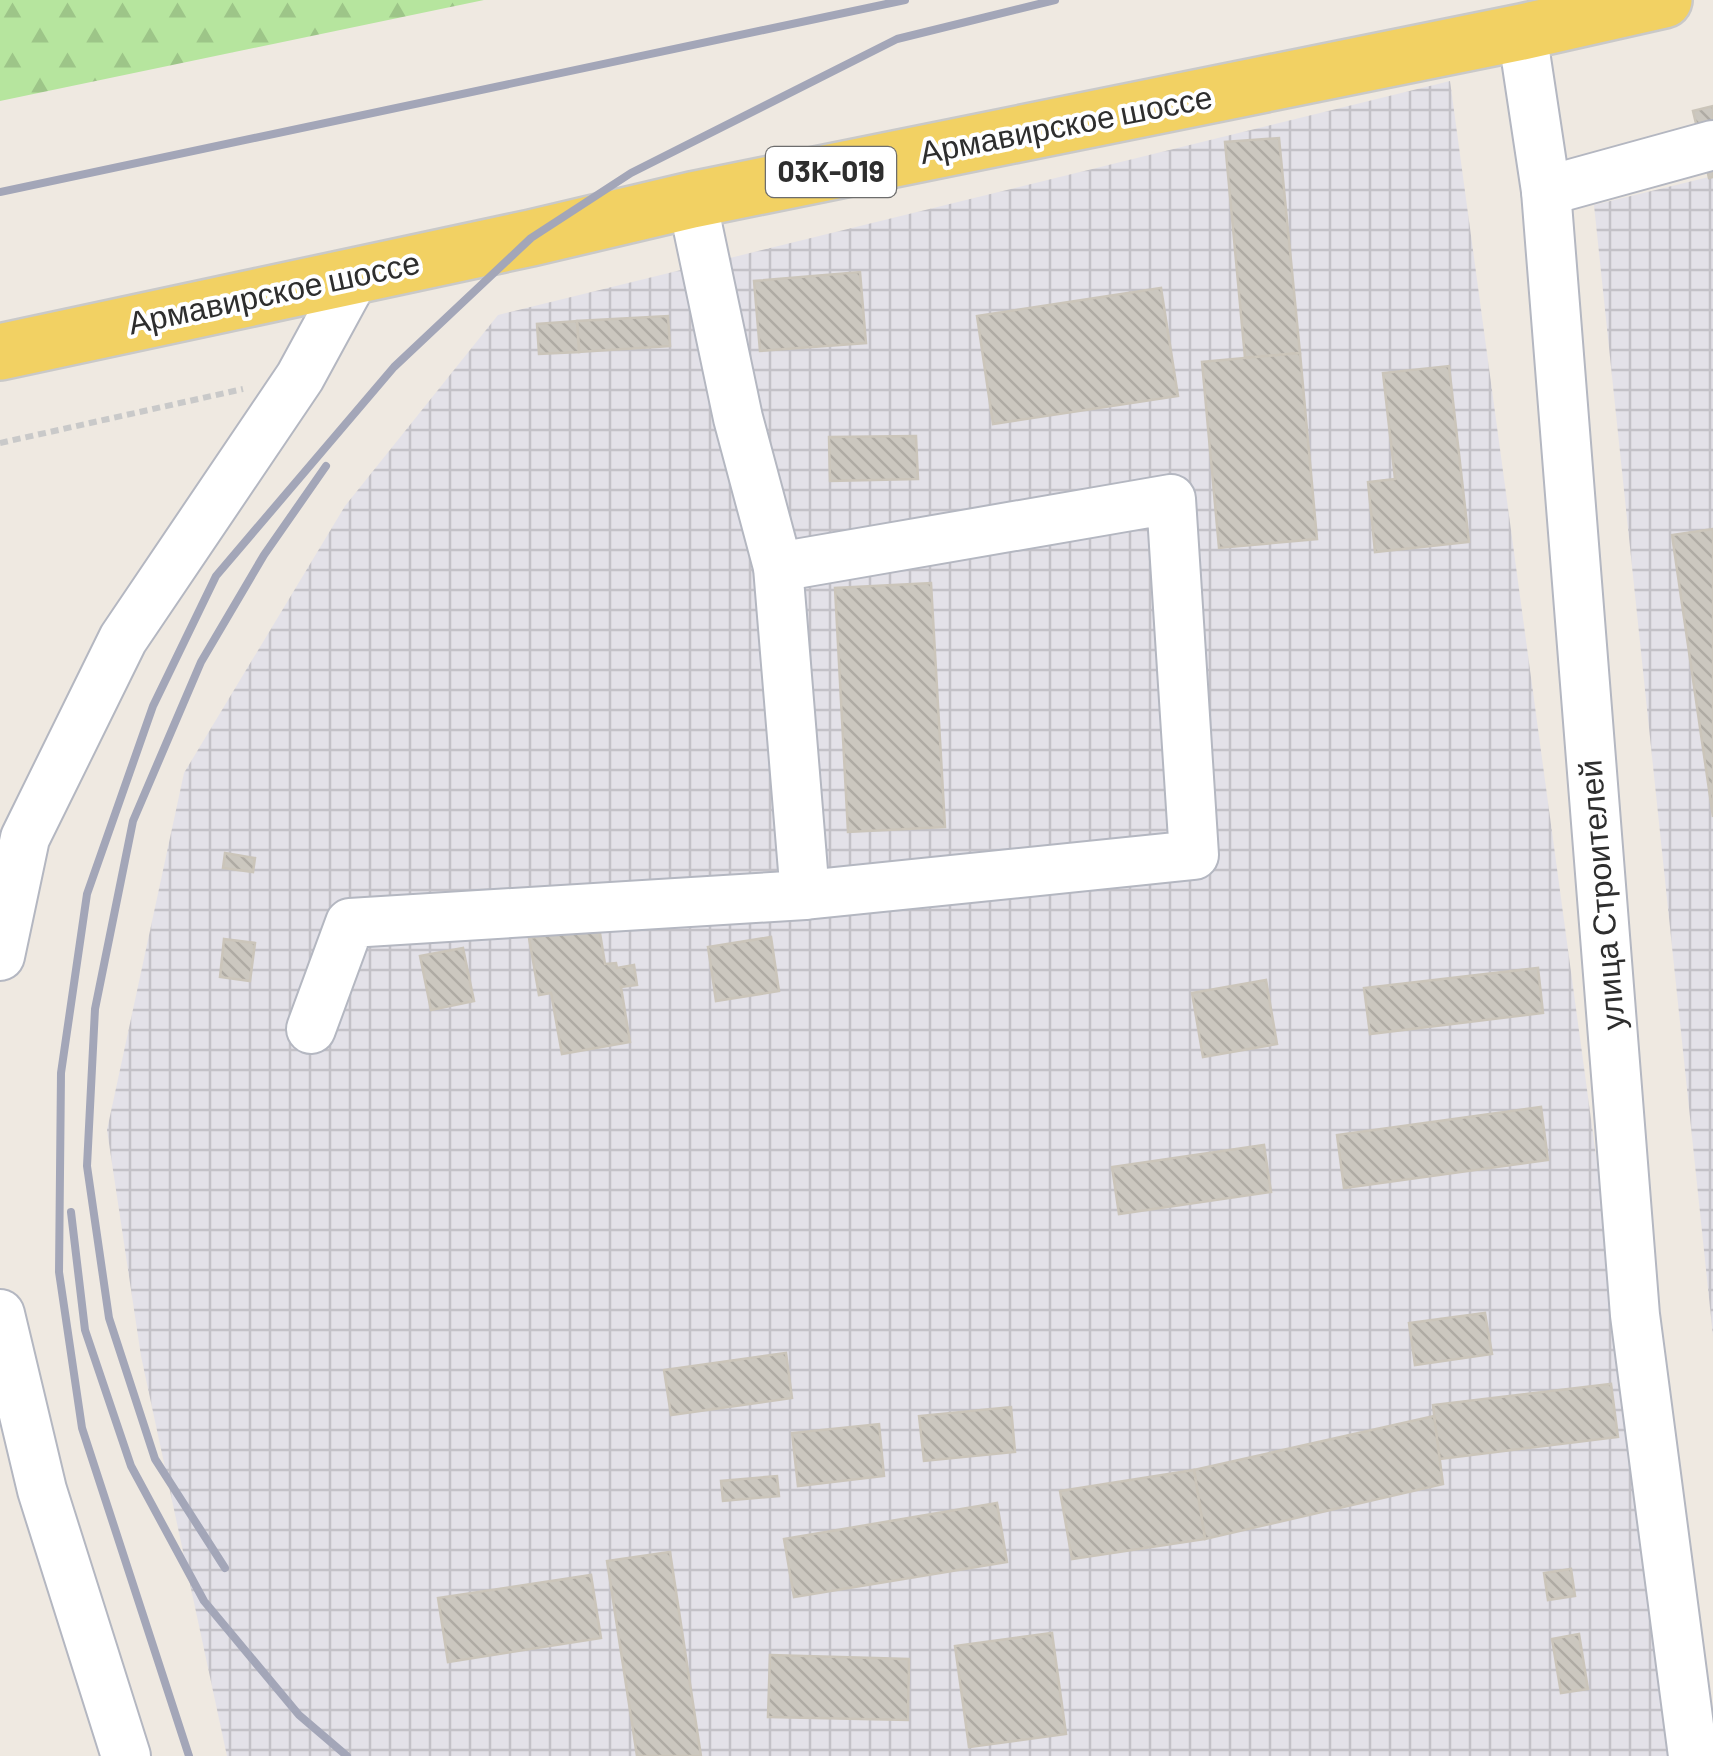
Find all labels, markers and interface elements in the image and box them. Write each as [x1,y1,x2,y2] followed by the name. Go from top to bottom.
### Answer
[916,76,1215,171] street label: Армавирское шоссе
[766,147,896,197] road number: 03К-019
[124,242,423,342] street label: Армавирское шоссе
[1569,758,1632,1032] street label: улица Строителей

